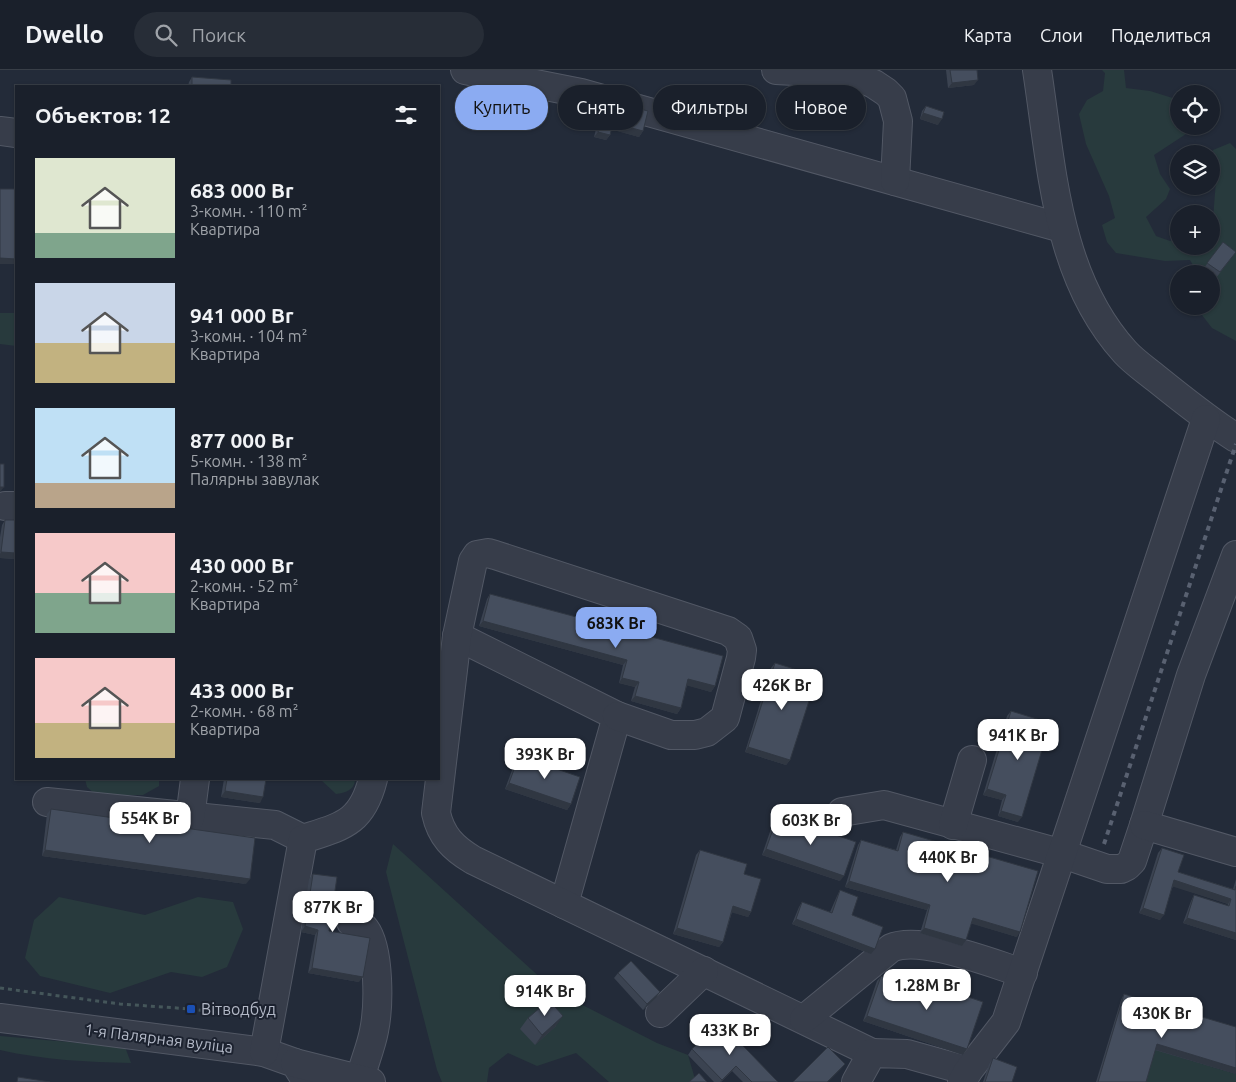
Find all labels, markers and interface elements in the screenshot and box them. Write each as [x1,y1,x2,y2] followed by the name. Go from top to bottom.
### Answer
[134,12,484,57] search box
[25,21,104,48] text: Dwello
[152,21,180,49] icon: search
[192,24,246,46] text: Поиск
[964,25,1012,45] text: Карта
[1040,25,1083,45] text: Слои
[1111,25,1211,45] text: Поделиться
[455,85,548,130] chip: Купить
[558,85,643,130] chip: Снять
[653,85,766,130] chip: Фильтры
[776,85,866,130] chip: Новое
[1170,85,1220,315] map controls
[1170,85,1220,135] button: locate
[392,101,420,129] icon: filters
[35,103,171,127] text: Объектов: 12
[1170,145,1220,195] button: layers
[75,178,135,238] icon: home
[190,178,294,202] text: 683 000 Br
[190,202,307,220] text: 3-комн. · 110 m²
[1170,205,1220,255] button: +
[190,220,260,238] text: Квартира
[1170,265,1220,315] button: −
[75,303,135,363] icon: home
[190,303,294,327] text: 941 000 Br
[190,327,307,345] text: 3-комн. · 104 m²
[190,345,260,363] text: Квартира
[75,428,135,488] icon: home
[190,428,294,452] text: 877 000 Br
[190,452,307,470] text: 5-комн. · 138 m²
[190,470,320,488] text: Палярны завулак
[75,553,135,613] icon: home
[190,553,294,577] text: 430 000 Br
[190,577,298,595] text: 2-комн. · 52 m²
[190,595,260,613] text: Квартира
[570,606,662,649] pin: 683K Br
[587,614,645,632] text: 683K Br
[736,668,828,711] pin: 426K Br
[753,676,811,694] text: 426K Br
[75,678,135,738] icon: home
[190,678,294,702] text: 433 000 Br
[190,702,298,720] text: 2-комн. · 68 m²
[972,718,1064,761] pin: 941K Br
[190,720,260,738] text: Квартира
[989,726,1047,744] text: 941K Br
[499,738,591,780] pin: 393K Br
[516,745,574,763] text: 393K Br
[104,802,196,844] pin: 554K Br
[765,804,857,846] pin: 603K Br
[121,809,179,827] text: 554K Br
[782,811,840,829] text: 603K Br
[902,840,994,883] pin: 440K Br
[919,848,977,866] text: 440K Br
[287,890,379,933] pin: 877K Br
[304,898,362,916] text: 877K Br
[875,968,979,1011] pin: 1.28M Br
[499,974,591,1017] pin: 914K Br
[894,976,960,994] text: 1.28M Br
[516,982,574,1000] text: 914K Br
[1116,996,1208,1039] pin: 430K Br
[201,1000,276,1018] place label: Вітводбуд
[185,1003,197,1015] marker: Вітводбуд
[1133,1004,1191,1022] text: 430K Br
[684,1014,776,1056] pin: 433K Br
[84,1020,234,1056] street label: 1-я Палярная вуліца
[701,1021,759,1039] text: 433K Br

